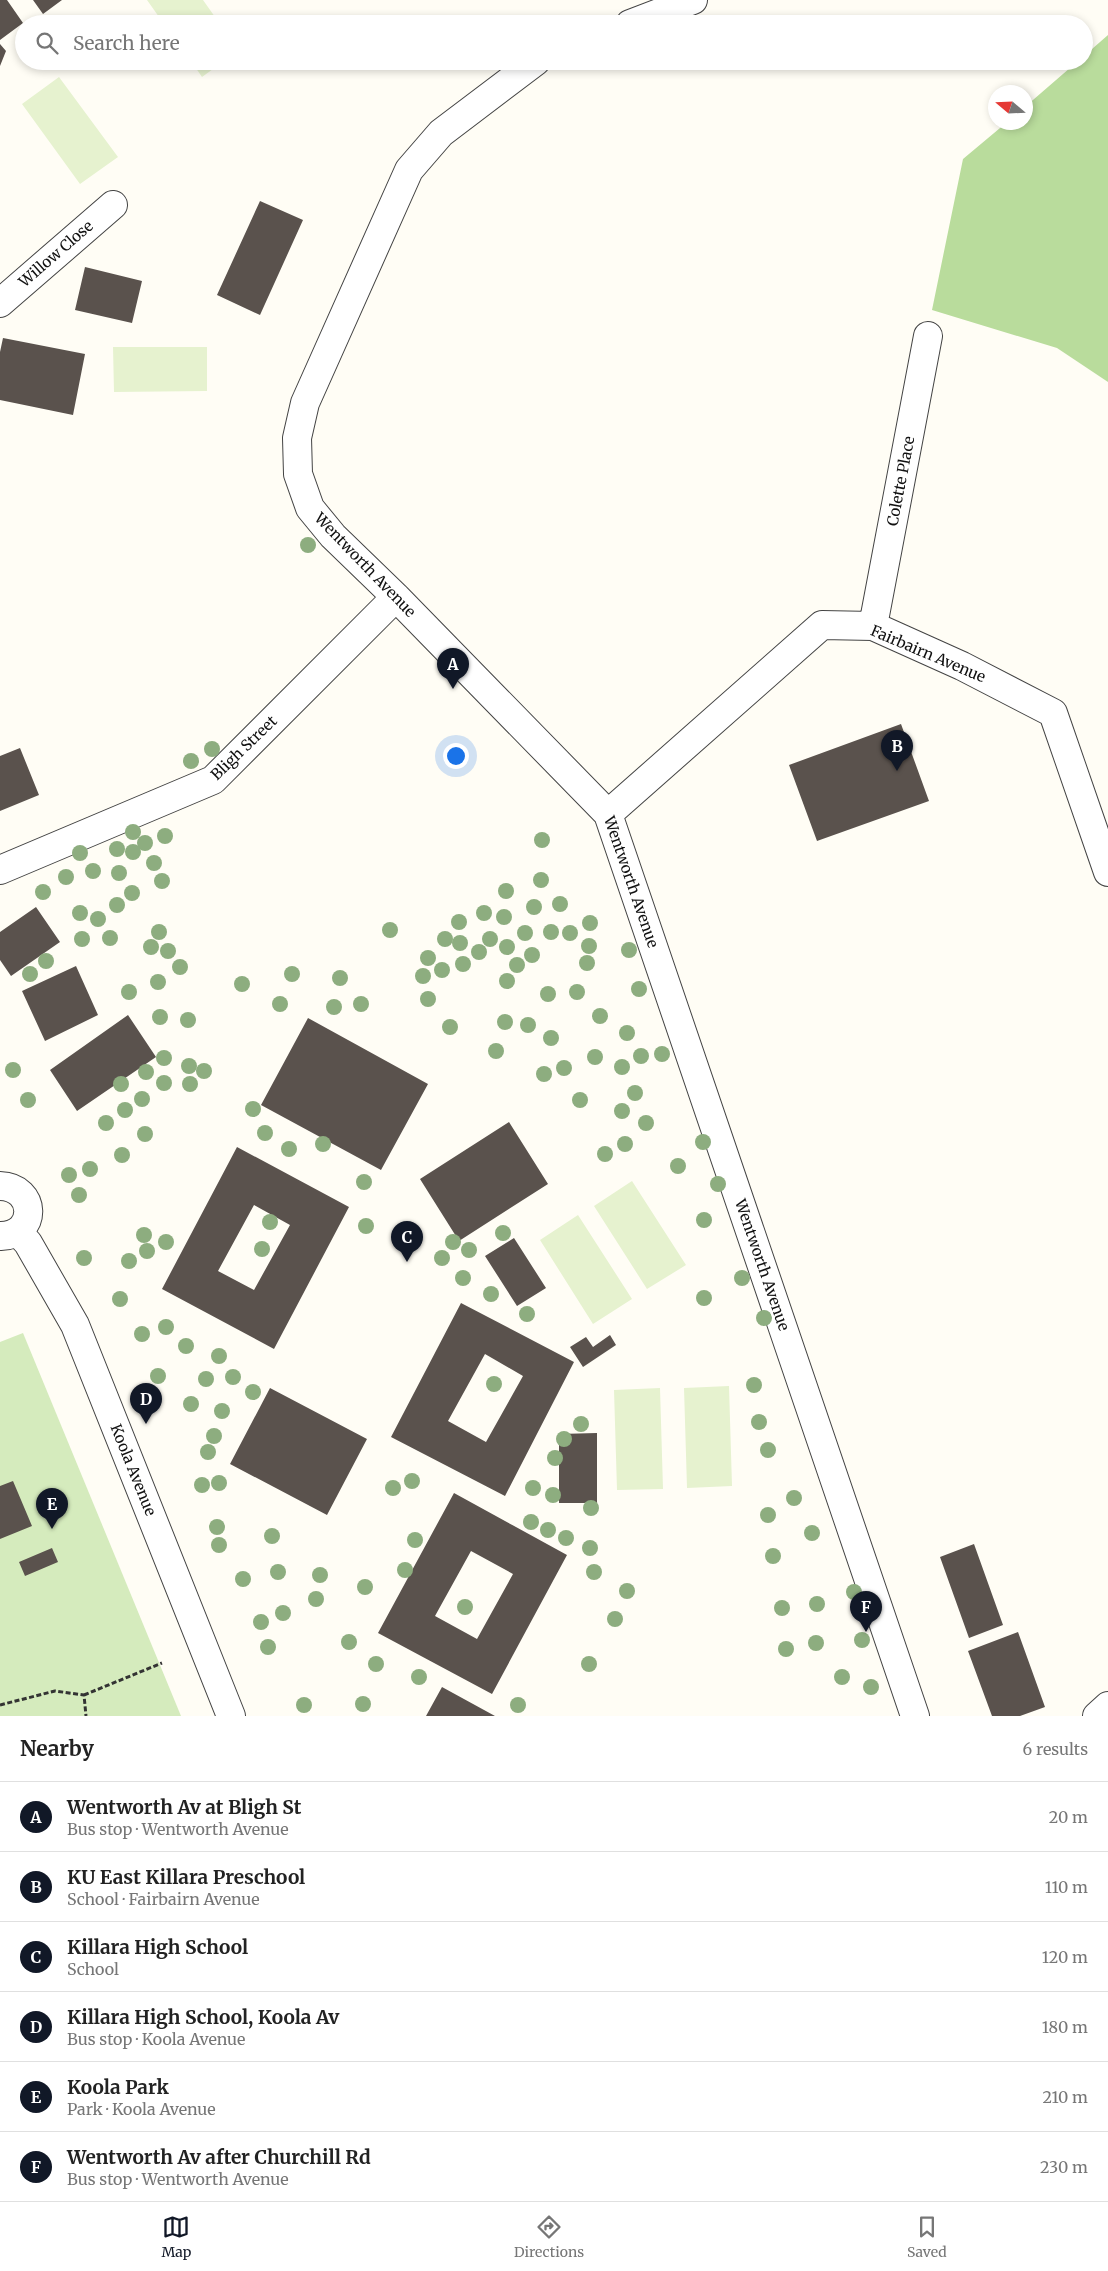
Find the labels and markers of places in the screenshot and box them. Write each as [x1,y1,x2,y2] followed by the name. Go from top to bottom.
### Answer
[437,648,469,689] pin: A
[881,730,913,771] pin: B
[391,1221,423,1262] pin: C
[130,1383,162,1424] pin: D
[36,1488,68,1529] pin: E
[850,1591,882,1632] pin: F

